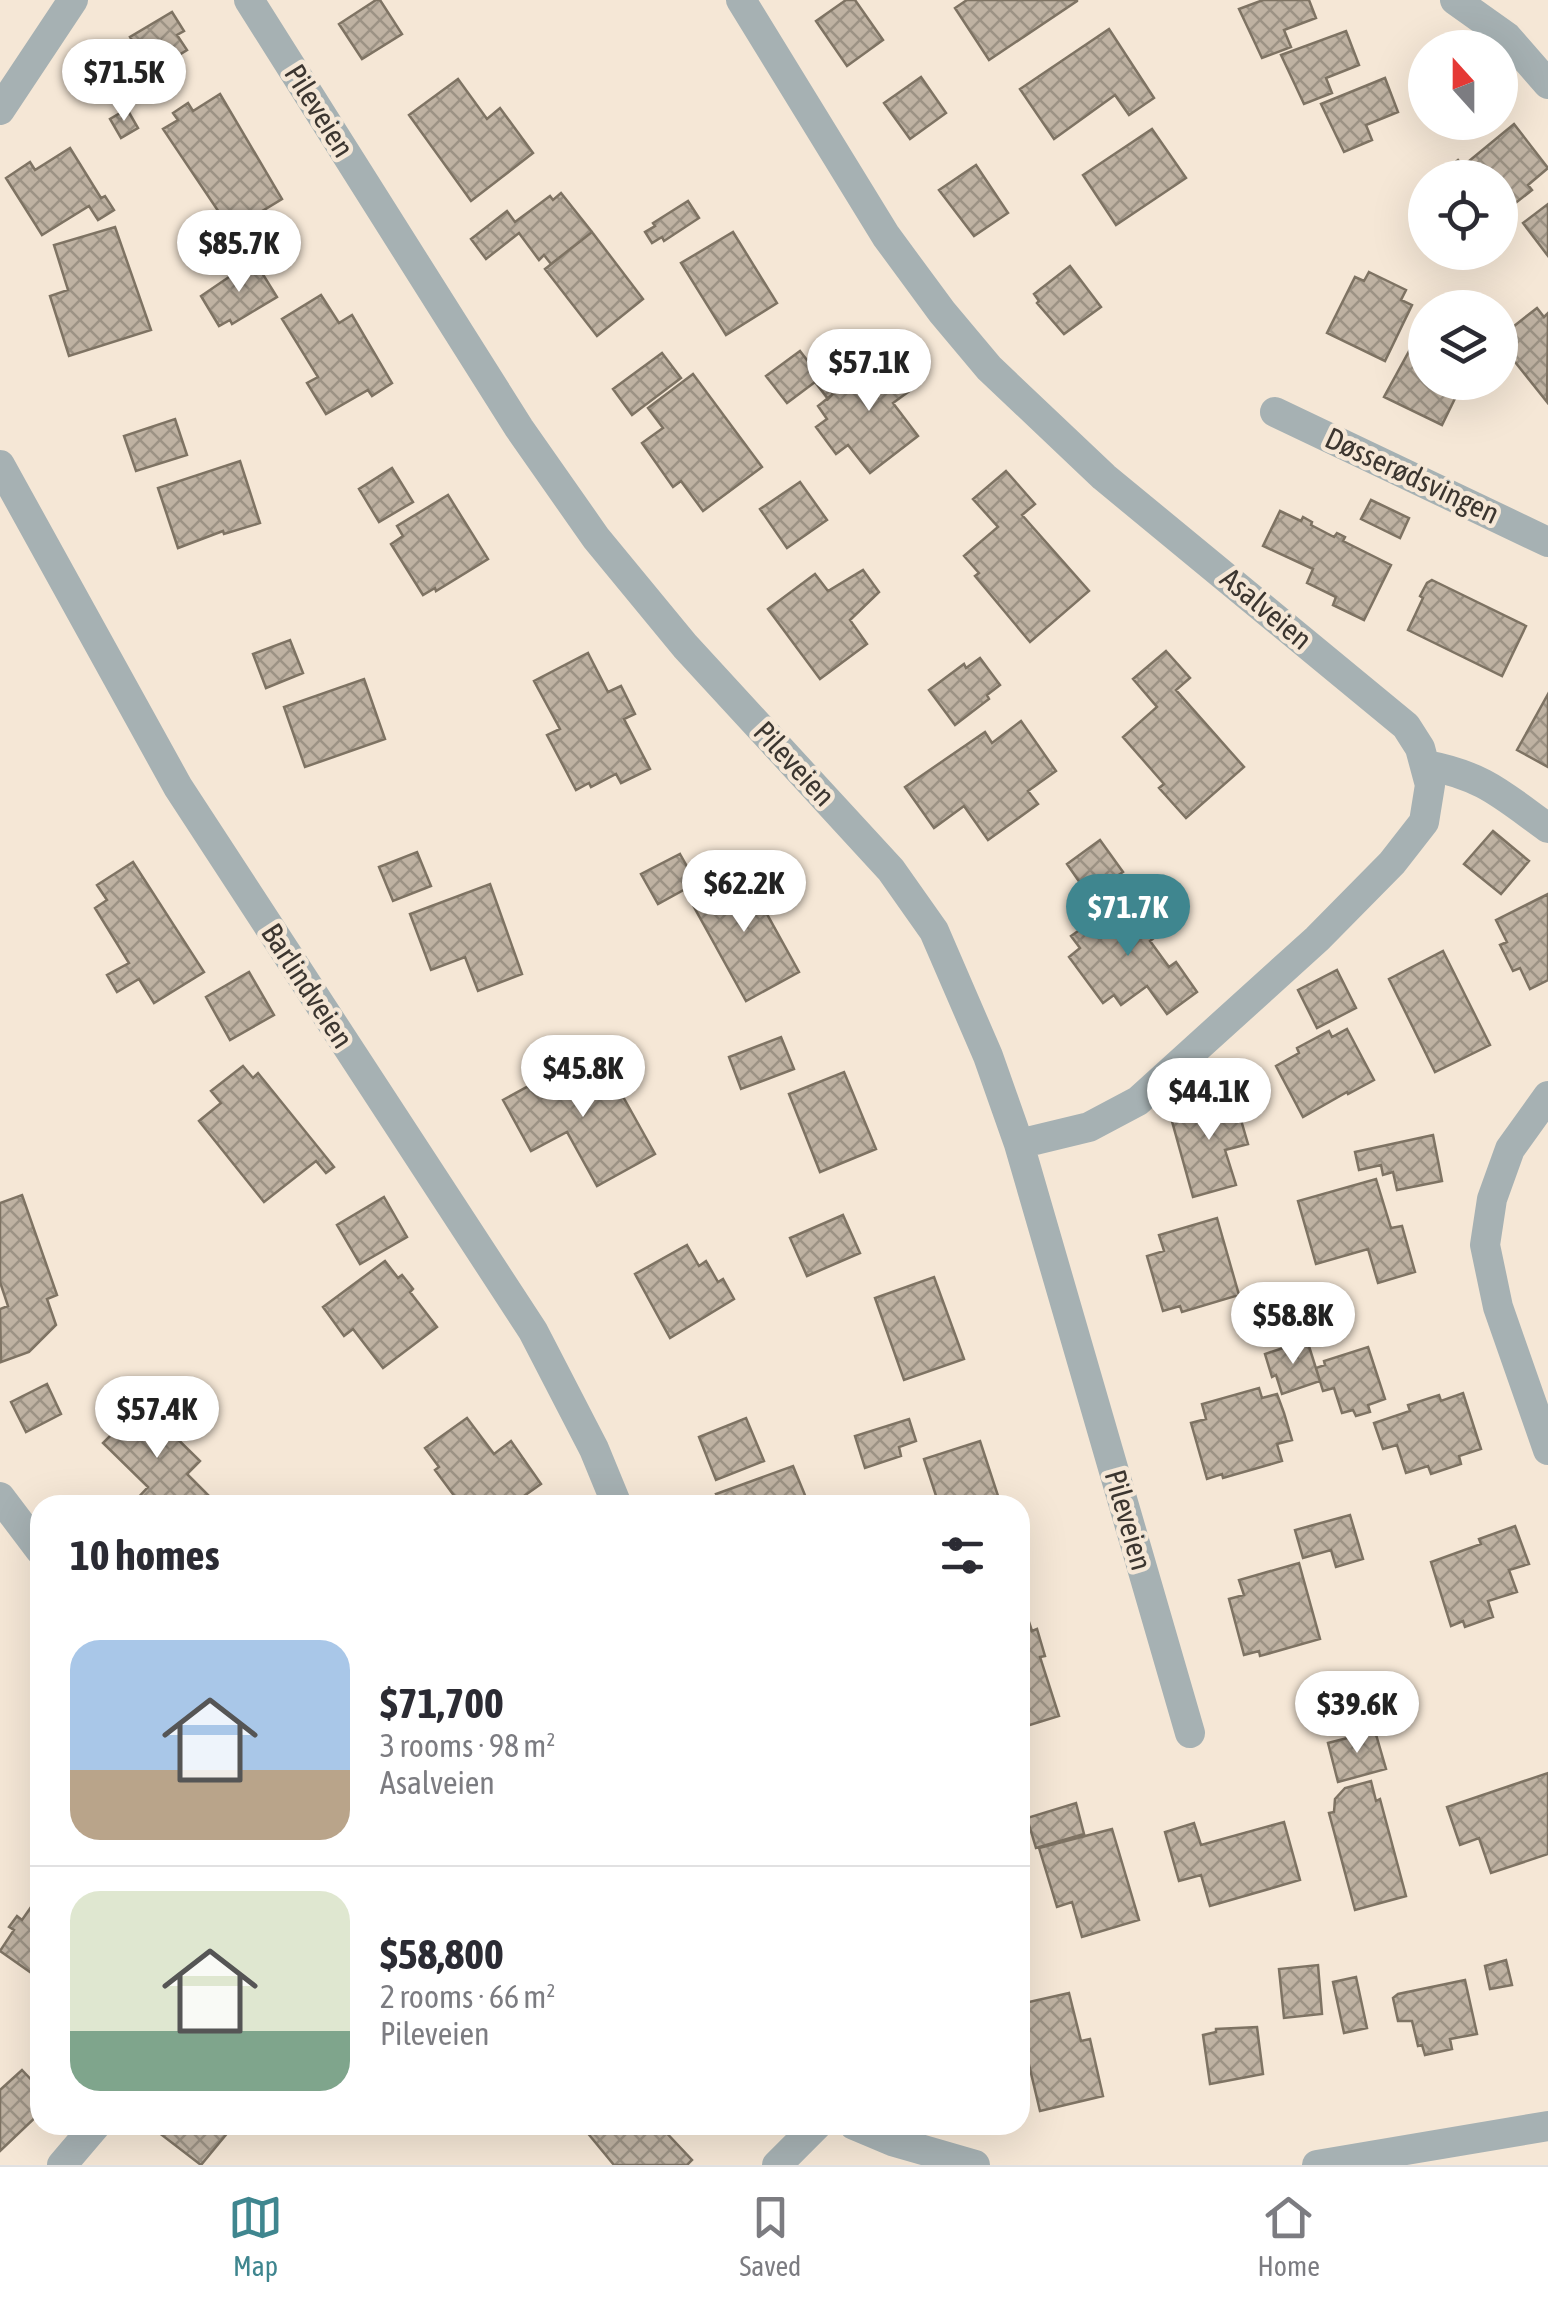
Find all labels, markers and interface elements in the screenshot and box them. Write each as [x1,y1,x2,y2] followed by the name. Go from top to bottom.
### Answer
[1408,30,1518,140] north arrow
[1408,30,1518,400] map controls
[43,39,205,124] pin: $71.5K
[84,53,164,90] text: $71.5K
[278,58,361,163] street label: Pileveien
[1408,160,1518,270] button: locate
[158,210,320,295] pin: $85.7K
[199,224,279,261] text: $85.7K
[1408,290,1518,400] button: layers
[788,329,950,414] pin: $57.1K
[829,343,909,380] text: $57.1K
[1320,420,1505,530] street label: Døsserødsvingen
[1214,561,1319,656] street label: Asalveien
[747,714,842,812] street label: Pileveien
[663,850,825,935] pin: $62.2K
[704,864,784,901] text: $62.2K
[1047,874,1209,959] pin: $71.7K
[1088,888,1168,925] text: $71.7K
[255,917,361,1054] street label: Barlindveien
[502,1035,664,1120] pin: $45.8K
[543,1049,623,1086] text: $45.8K
[1128,1058,1290,1143] pin: $44.1K
[1169,1072,1249,1109] text: $44.1K
[1212,1282,1374,1367] pin: $58.8K
[1253,1296,1333,1333] text: $58.8K
[76,1376,238,1461] pin: $57.4K
[117,1390,197,1427] text: $57.4K
[1098,1466,1159,1574] street label: Pileveien
[935,1528,990,1583] icon: filters
[70,1531,219,1579] text: 10 homes
[1276,1671,1438,1756] pin: $39.6K
[380,1679,504,1727] text: $71,700
[150,1680,270,1800] icon: home
[1317,1685,1397,1722] text: $39.6K
[380,1727,555,1764] text: 3 rooms · 98 m²
[380,1764,495,1801] text: Asalveien
[380,1930,504,1978] text: $58,800
[150,1931,270,2051] icon: home
[380,1978,555,2015] text: 2 rooms · 66 m²
[380,2015,490,2052] text: Pileveien
[228,2190,283,2282] tab: Map
[739,2190,801,2282] tab: Saved
[1258,2190,1320,2282] tab: Home

